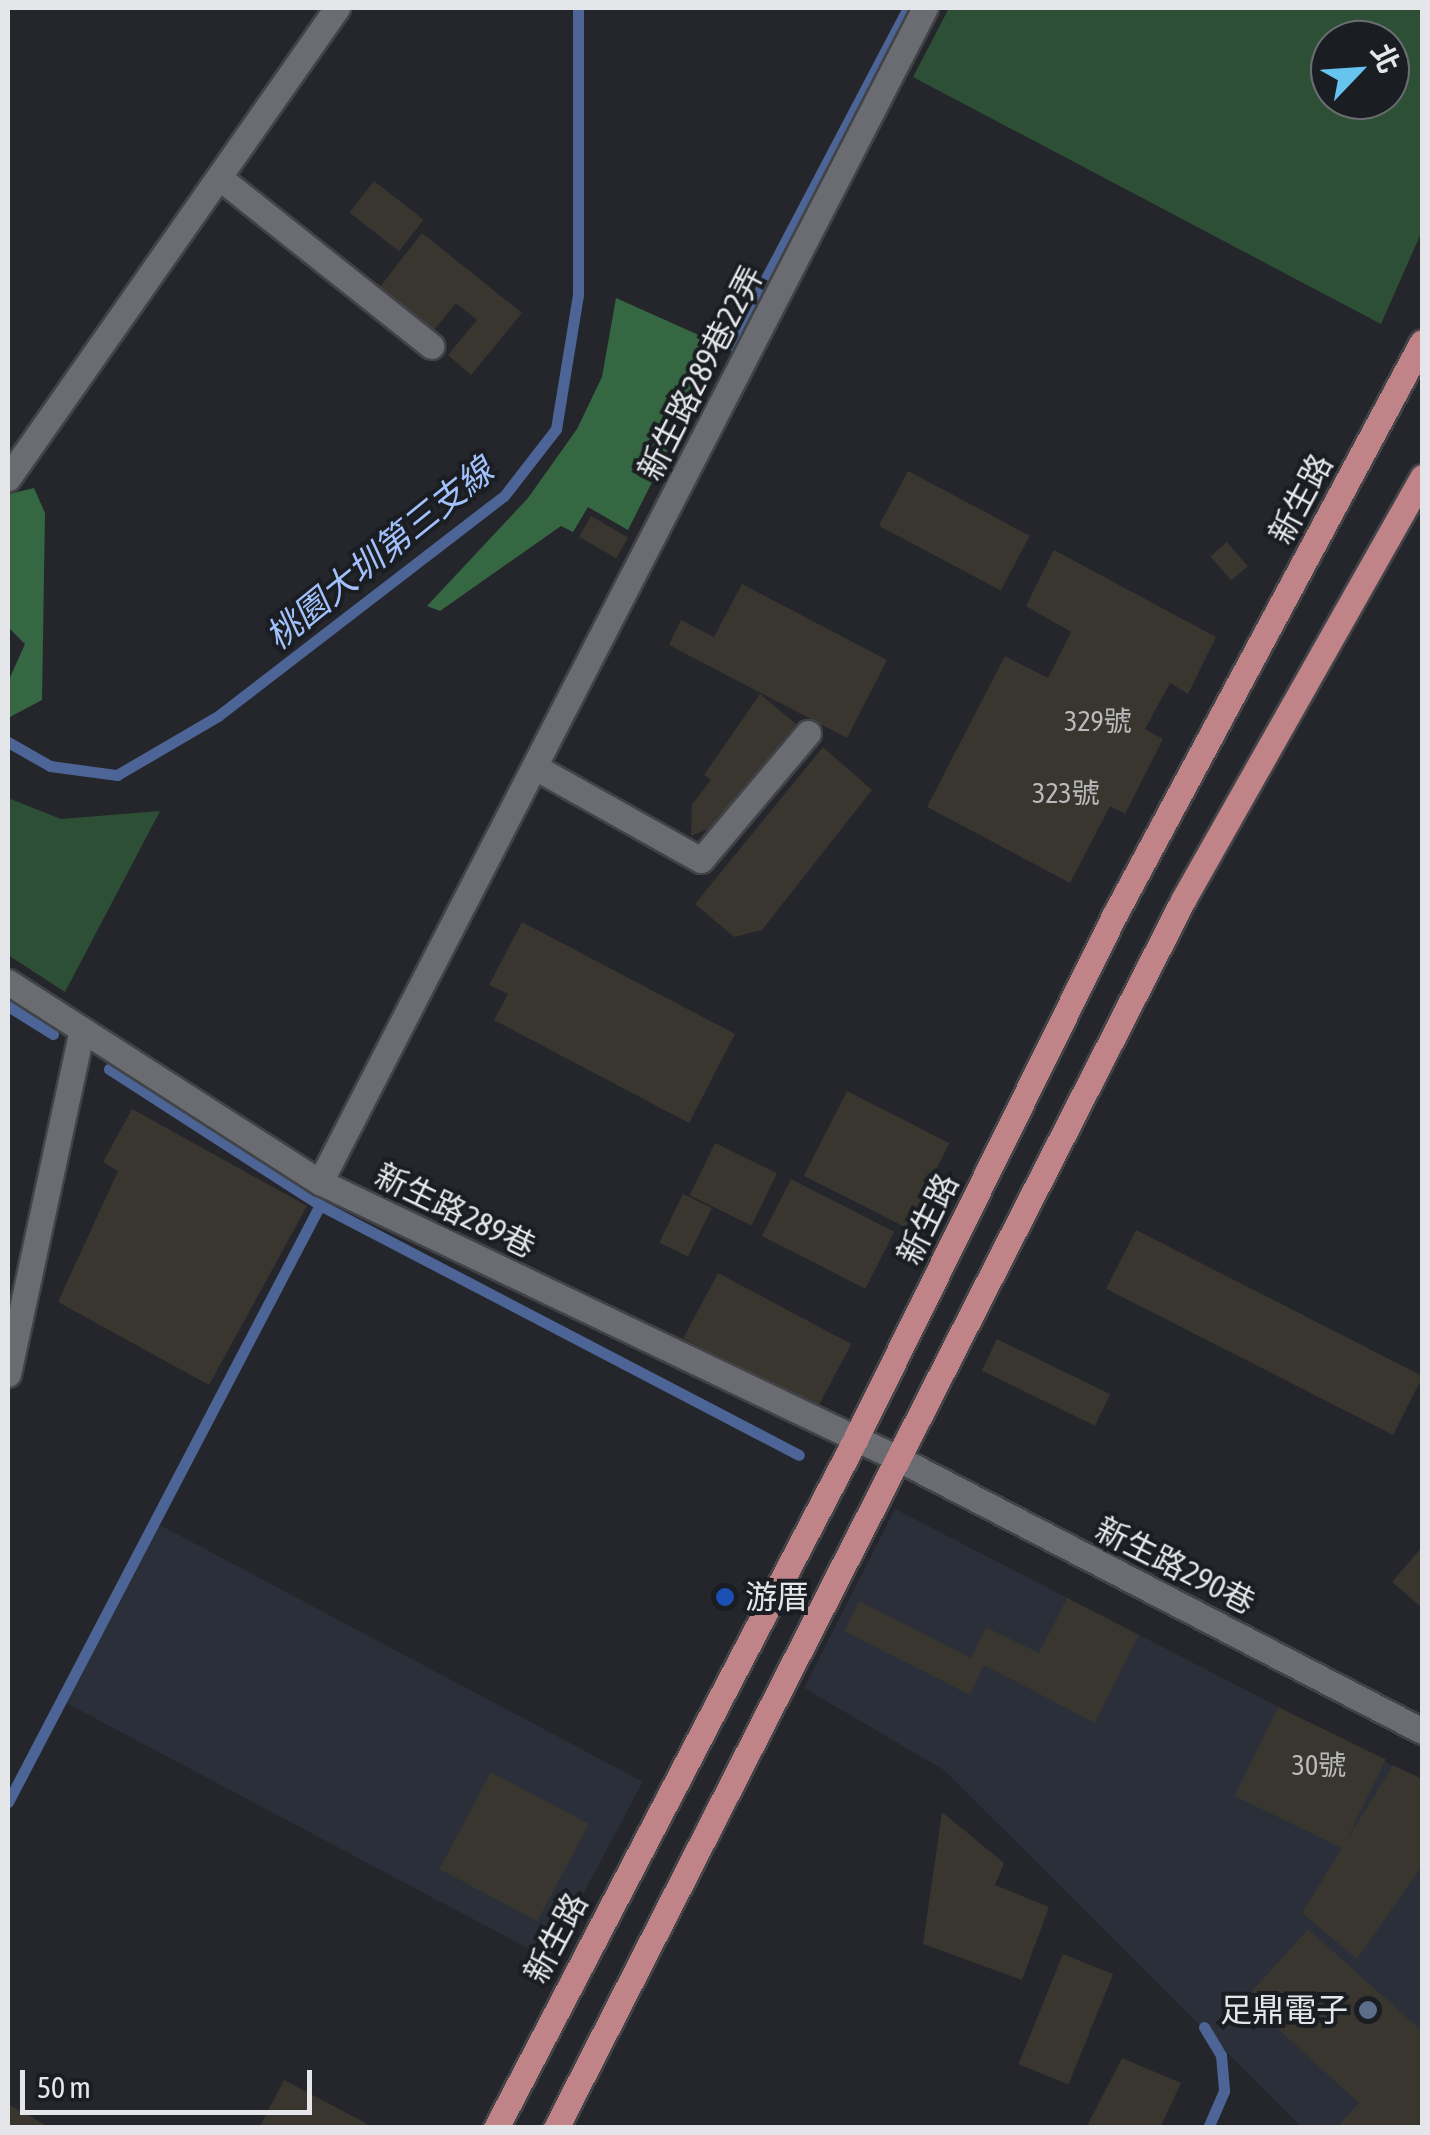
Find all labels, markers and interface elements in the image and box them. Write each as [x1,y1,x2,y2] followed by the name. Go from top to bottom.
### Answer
[1310,20,1410,120] north arrow
[1365,39,1406,78] text: 北
[631,260,771,486] street label: 新生路289巷22弄
[1262,448,1340,550] street label: 新生路
[257,449,501,657] water label: 桃園大圳第三支線
[1064,704,1132,738] house number: 329號
[1032,776,1100,810] house number: 323號
[369,1156,541,1266] street label: 新生路289巷
[890,1167,966,1271] street label: 新生路
[1089,1510,1261,1622] street label: 新生路290巷
[745,1578,809,1616] place label: 游厝
[714,1586,736,1608] marker: 游厝
[1292,1748,1346,1782] house number: 30號
[517,1887,595,1989] street label: 新生路
[1220,1991,1348,2029] place label: 足鼎電子
[1357,1999,1379,2021] marker: 足鼎電子
[25,2050,318,2112] scale bar
[37,2070,91,2104] text: 50 m

